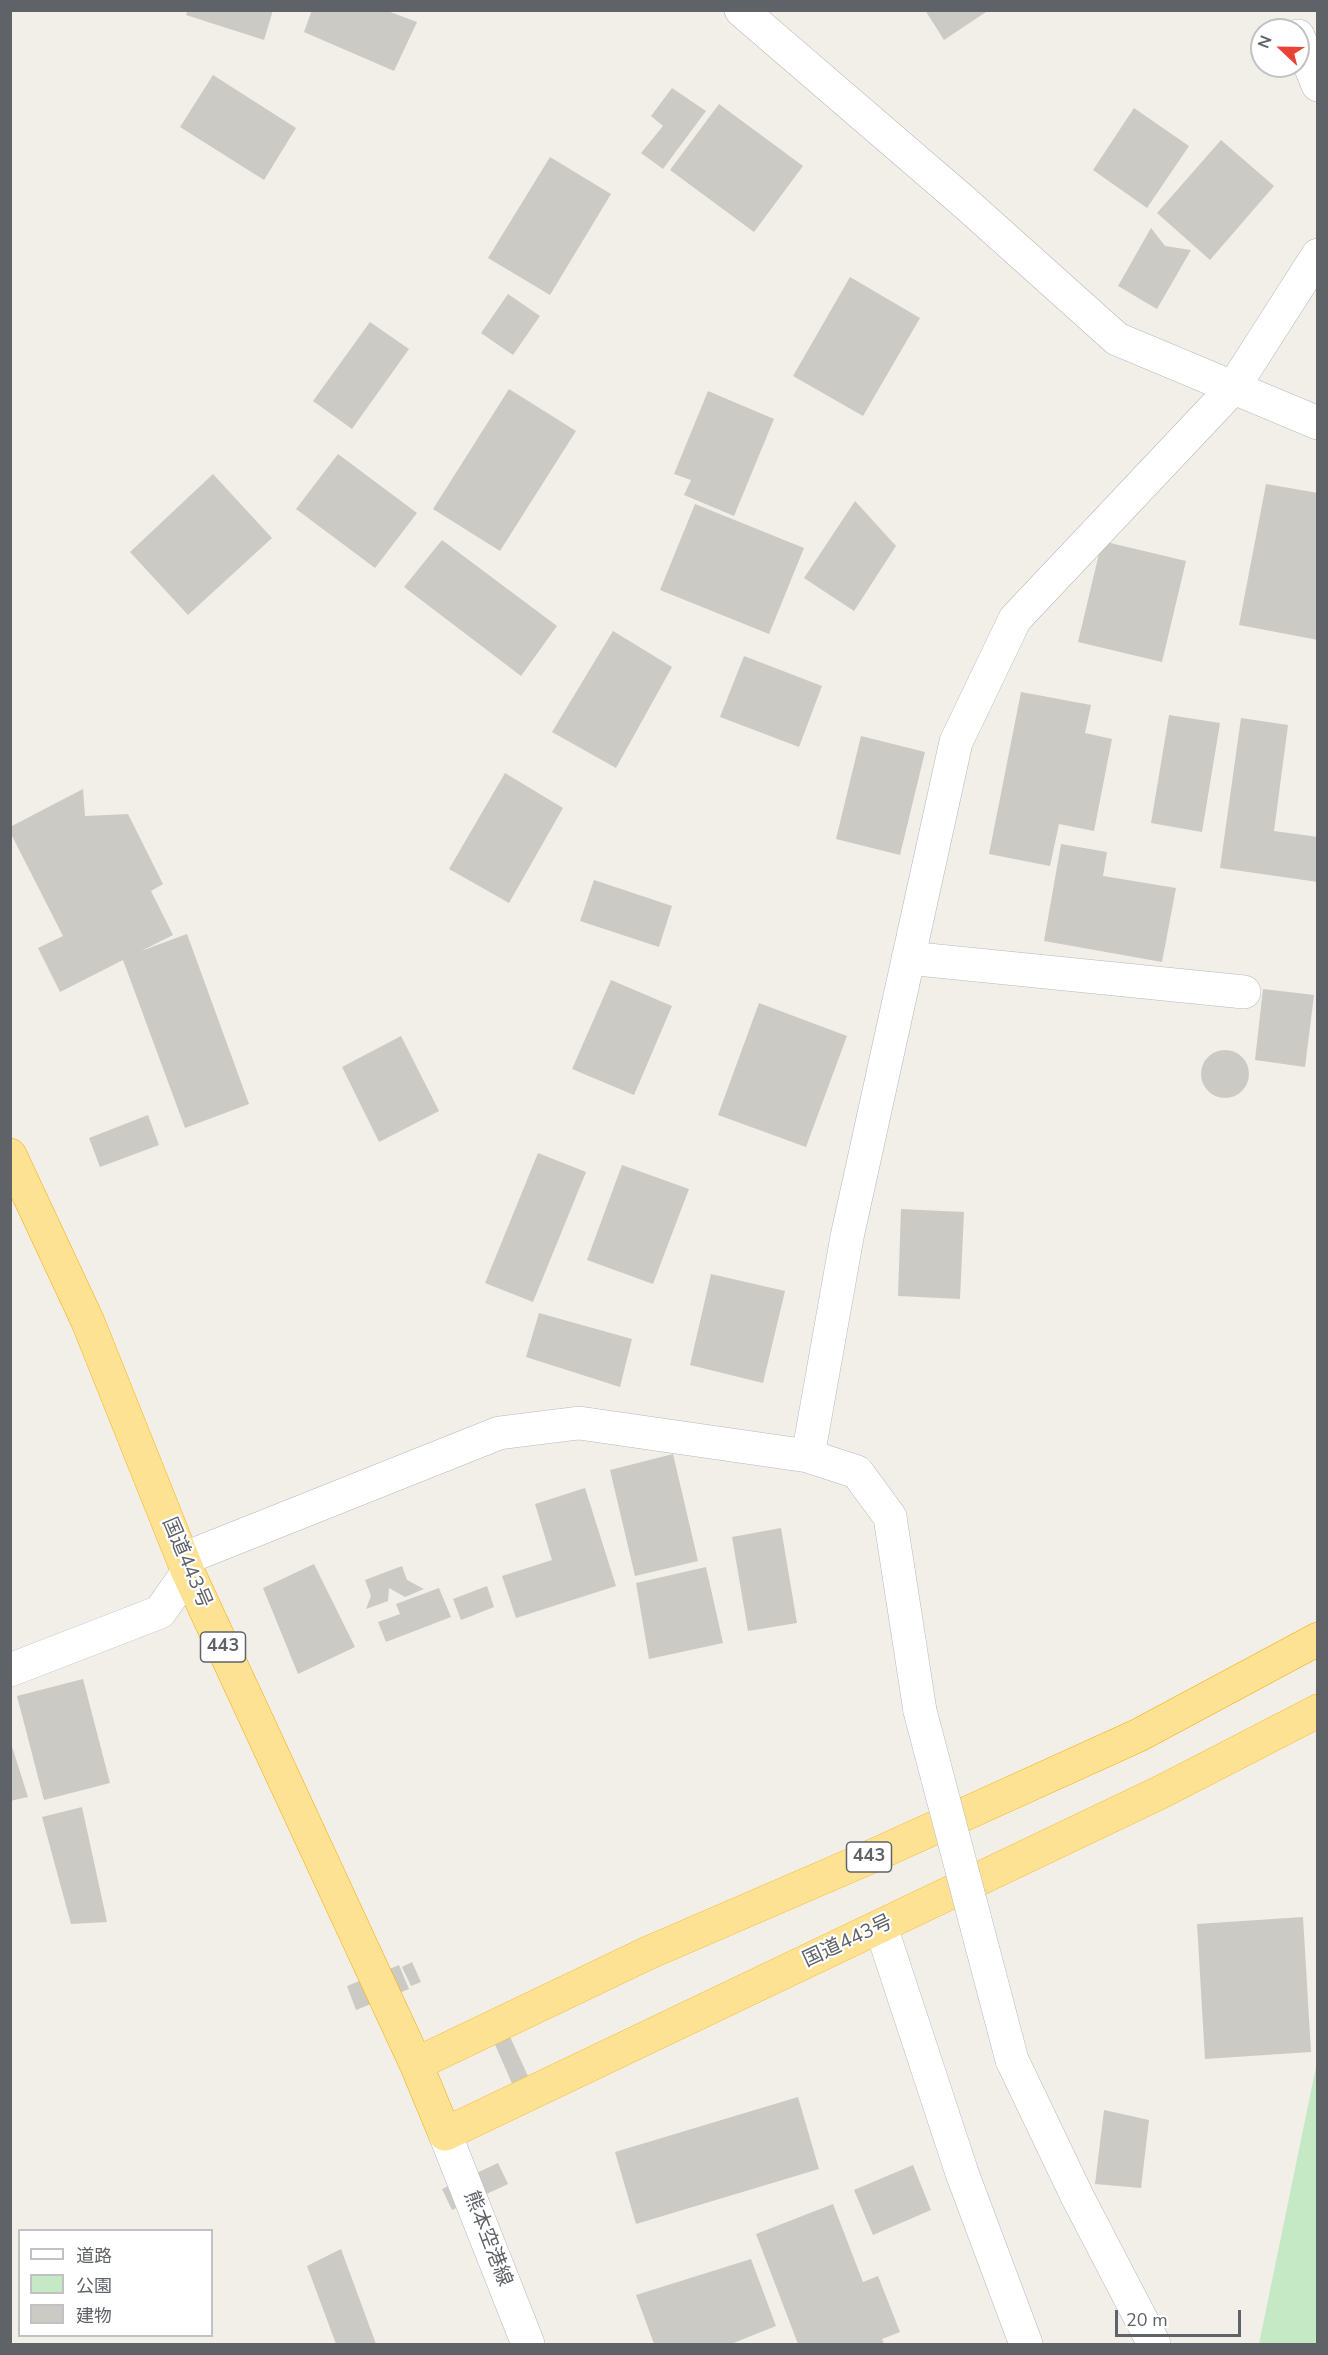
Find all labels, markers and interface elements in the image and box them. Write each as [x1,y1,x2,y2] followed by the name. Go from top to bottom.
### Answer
[1250,18,1310,78] north arrow
[1253,32,1278,52] text: N
[156,1514,216,1612] street label: 国道443号
[200,1632,246,1662] road number: 443
[846,1842,892,1872] road number: 443
[799,1911,897,1973] street label: 国道443号
[458,2188,516,2290] street label: 熊本空港線
[18,2229,213,2337] legend
[76,2244,112,2268] text: 道路
[76,2274,112,2298] text: 公園
[1118,2298,1244,2336] scale bar
[76,2304,112,2328] text: 建物
[1126,2308,1168,2332] text: 20 m

